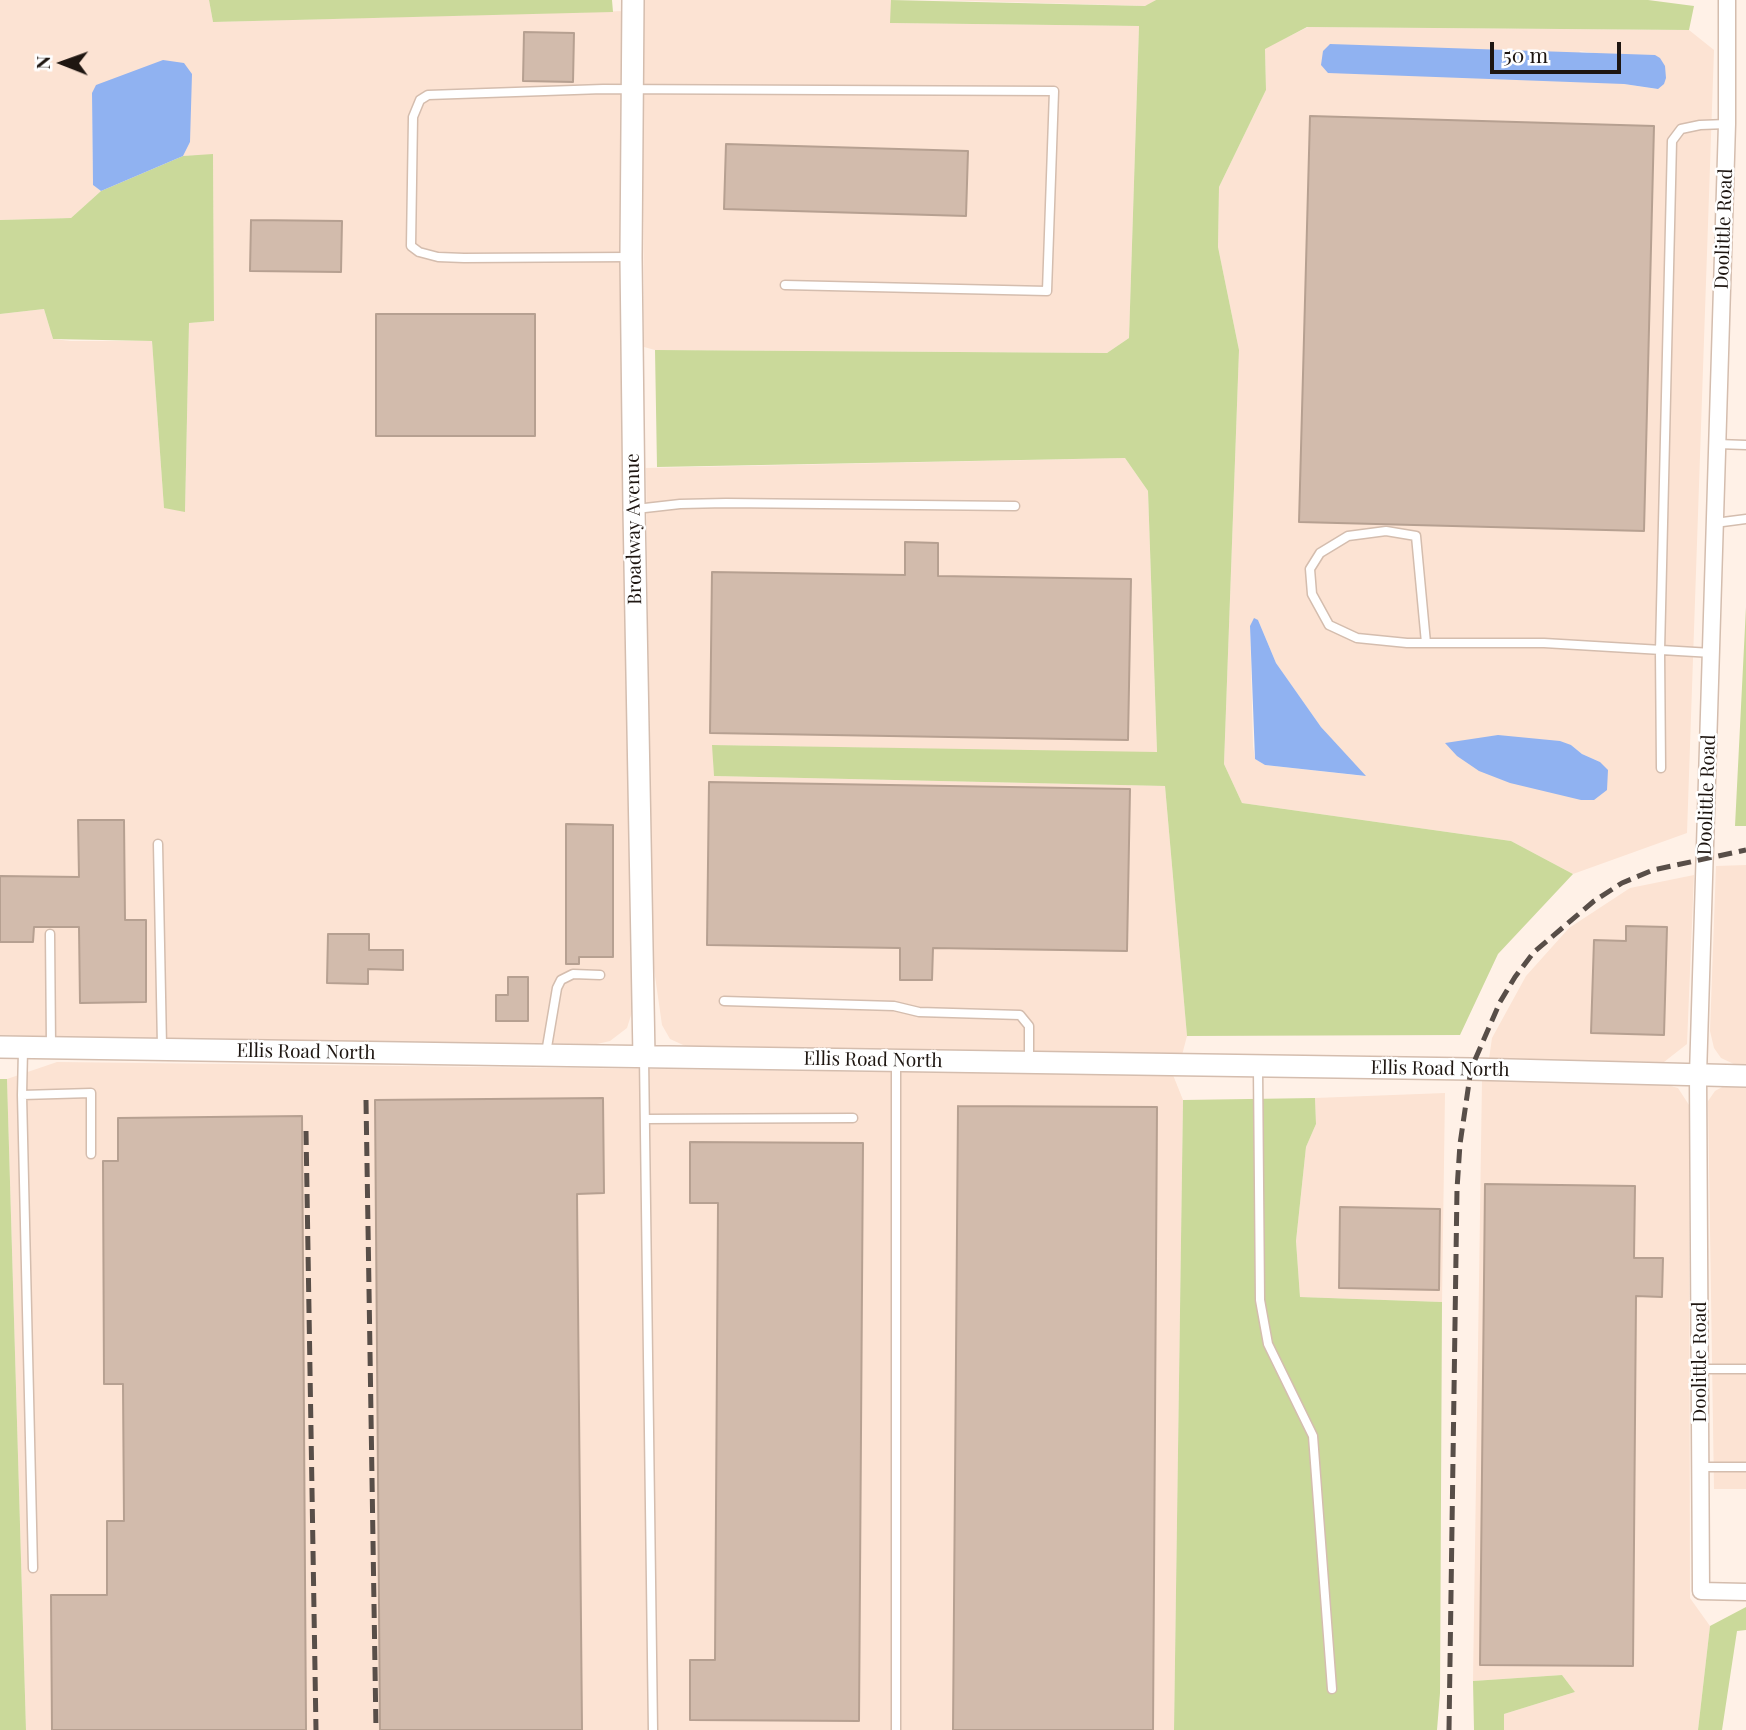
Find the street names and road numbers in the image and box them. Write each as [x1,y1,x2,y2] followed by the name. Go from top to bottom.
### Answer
[1710,168,1738,290] street label: Doolittle Road
[621,453,647,605] street label: Broadway Avenue
[1693,734,1721,856] street label: Doolittle Road
[236,1039,376,1065] street label: Ellis Road North
[803,1047,943,1073] street label: Ellis Road North
[1370,1056,1510,1082] street label: Ellis Road North
[1689,1302,1711,1422] street label: Doolittle Road

